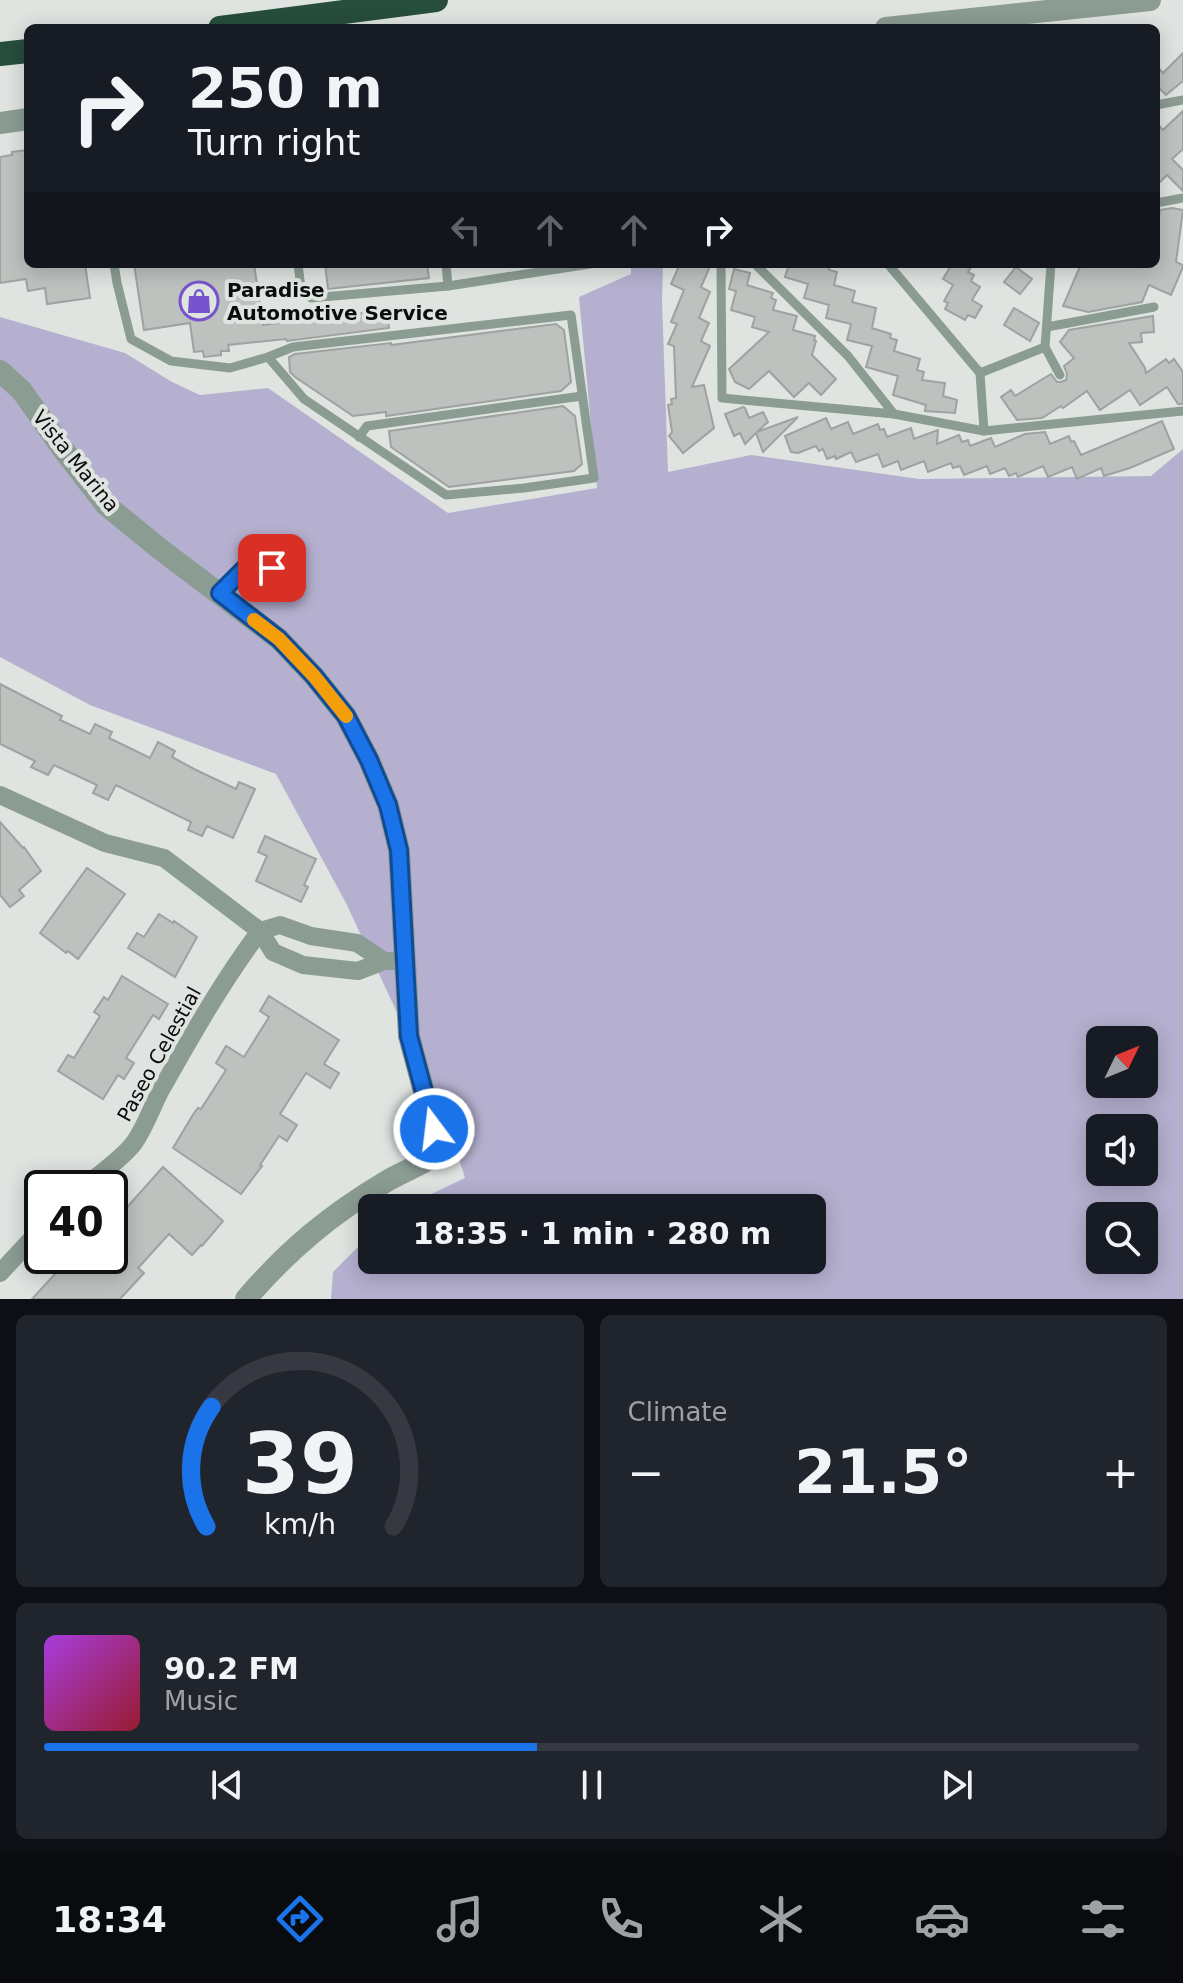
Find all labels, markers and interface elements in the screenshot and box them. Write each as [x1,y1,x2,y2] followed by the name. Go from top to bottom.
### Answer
[188,55,383,120] text: 250 m
[56,56,160,160] icon: right
[188,122,360,163] text: Turn right
[444,208,488,252] icon: left
[528,208,572,252] icon: ahead
[612,208,656,252] icon: ahead
[696,208,740,252] icon: right
[227,278,448,325] place label: Paradise Automotive Service
[178,280,220,322] shop icon: Paradise Automotive Service
[28,405,124,517] street label: Vista Marina
[238,534,306,602] pin
[250,546,294,590] icon: arrive
[112,982,206,1126] street label: Paseo Celestial
[1086,1026,1158,1098] north arrow
[1086,1026,1158,1274] map controls
[392,1087,476,1171] position arrow
[1086,1114,1158,1186] button: sound
[24,1170,128,1274] speed limit sign: 40
[1086,1202,1158,1274] button: search
[413,1216,771,1251] text: 18:35 · 1 min · 280 m
[628,1397,728,1427] text: Climate
[242,1416,358,1513] text: 39
[794,1437,972,1507] text: 21.5°
[628,1447,664,1498] text: −
[1102,1447,1139,1498] text: +
[264,1507,336,1541] text: km/h
[164,1651,299,1686] text: 90.2 FM
[164,1686,238,1716] text: Music
[205,1763,249,1807] icon: previous
[570,1763,614,1807] icon: pause
[935,1763,979,1807] icon: next
[272,1891,328,1947] icon: directions
[432,1891,488,1947] icon: music
[593,1891,649,1947] icon: phone
[753,1891,809,1947] icon: climate
[914,1891,970,1947] icon: car
[1075,1891,1131,1947] icon: filters
[52,1899,167,1940] text: 18:34

